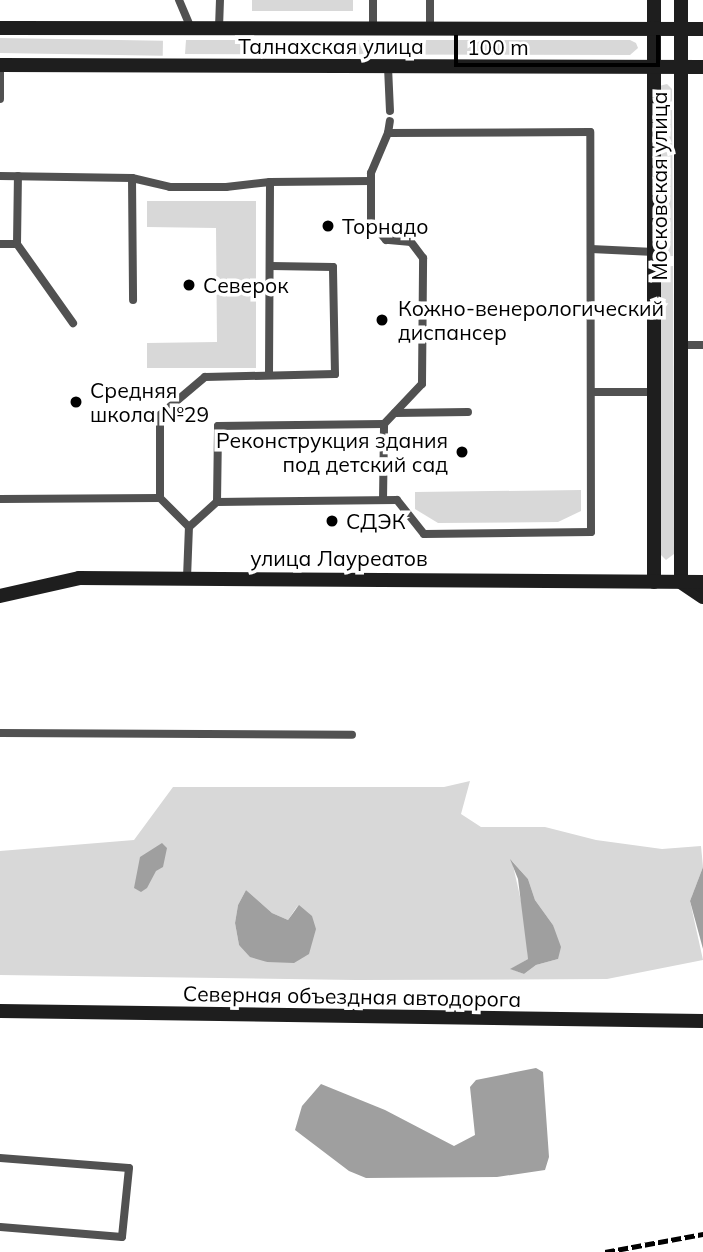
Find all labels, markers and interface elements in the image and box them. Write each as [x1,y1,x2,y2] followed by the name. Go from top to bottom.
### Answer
[458,21,664,65] scale bar
[238,33,424,59] street label: Талнахская улица
[467,34,529,60] text: 100 m
[646,92,672,280] street label: Московская улица
[342,213,428,239] place label: Торнадо
[320,218,336,234] marker: Торнадо
[203,272,288,298] place label: Северок
[181,277,197,293] marker: Северок
[398,295,664,345] place label: Кожно-венерологический диспансер
[372,310,392,330] marker: Кожно-венерологический диспансер
[90,377,209,427] place label: Средняя школа №29
[68,394,84,410] marker: Средняя школа №29
[216,427,448,477] place label: Реконструкция здания под детский сад
[454,444,470,460] marker: Реконструкция здания под детский сад
[346,508,405,534] place label: СДЭК
[324,513,340,529] marker: СДЭК
[250,545,428,571] street label: улица Лауреатов
[183,980,521,1012] street label: Северная объездная автодорога

